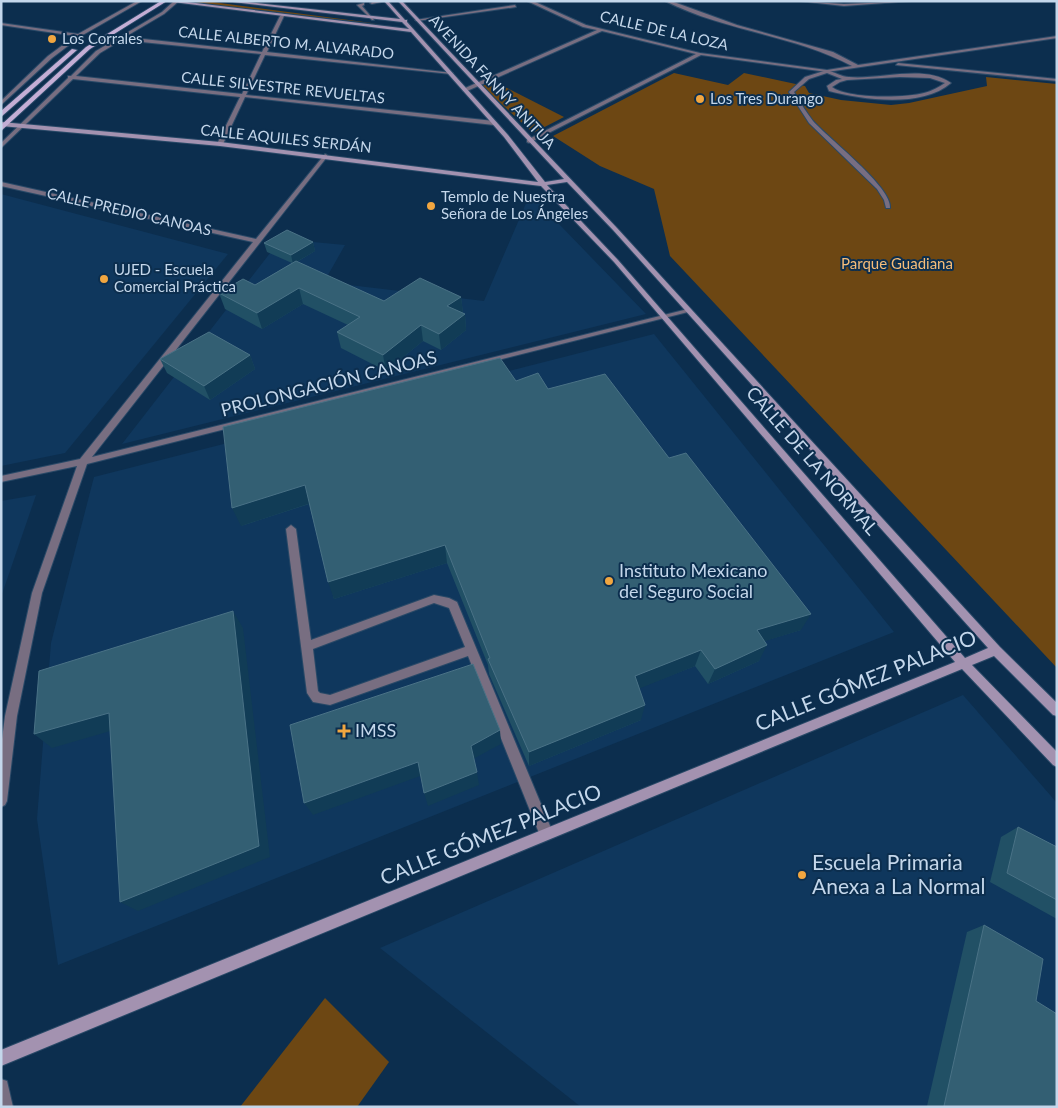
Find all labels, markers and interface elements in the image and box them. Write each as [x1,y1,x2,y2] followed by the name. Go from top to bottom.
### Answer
[598,6,731,54] street label: CALLE DE LA LOZA
[426,11,560,153] street label: AVENIDA FANNY ANITUA
[177,22,395,62] street label: CALLE ALBERTO M. ALVARADO
[62,29,143,47] place label: Los Corrales
[46,33,58,45] marker: Los Corrales
[180,67,386,107] street label: CALLE SILVESTRE REVUELTAS
[710,89,823,107] place label: Los Tres Durango
[694,93,706,105] marker: Los Tres Durango
[200,120,373,156] street label: CALLE AQUILES SERDÁN
[45,183,213,239] street label: CALLE PREDIO CANOAS
[441,187,588,222] place label: Templo de Nuestra Señora de Los Ángeles
[425,200,437,212] marker: Templo de Nuestra Señora de Los Ángeles
[841,254,953,272] park label: Parque Guadiana
[114,260,236,295] place label: UJED - Escuela Comercial Práctica
[98,273,110,285] marker: UJED - Escuela Comercial Práctica
[218,346,439,421] street label: PROLONGACIÓN CANOAS
[742,382,883,539] street label: CALLE DE LA NORMAL
[619,559,767,602] place label: Instituto Mexicano del Seguro Social
[603,575,615,587] marker: Instituto Mexicano del Seguro Social
[751,624,980,735] street label: CALLE GÓMEZ PALACIO
[355,719,396,741] place label: IMSS
[337,724,351,738] marker: IMSS
[376,778,605,889] street label: CALLE GÓMEZ PALACIO
[812,849,985,898] place label: Escuela Primaria Anexa a La Normal
[796,869,808,881] marker: Escuela Primaria Anexa a La Normal

